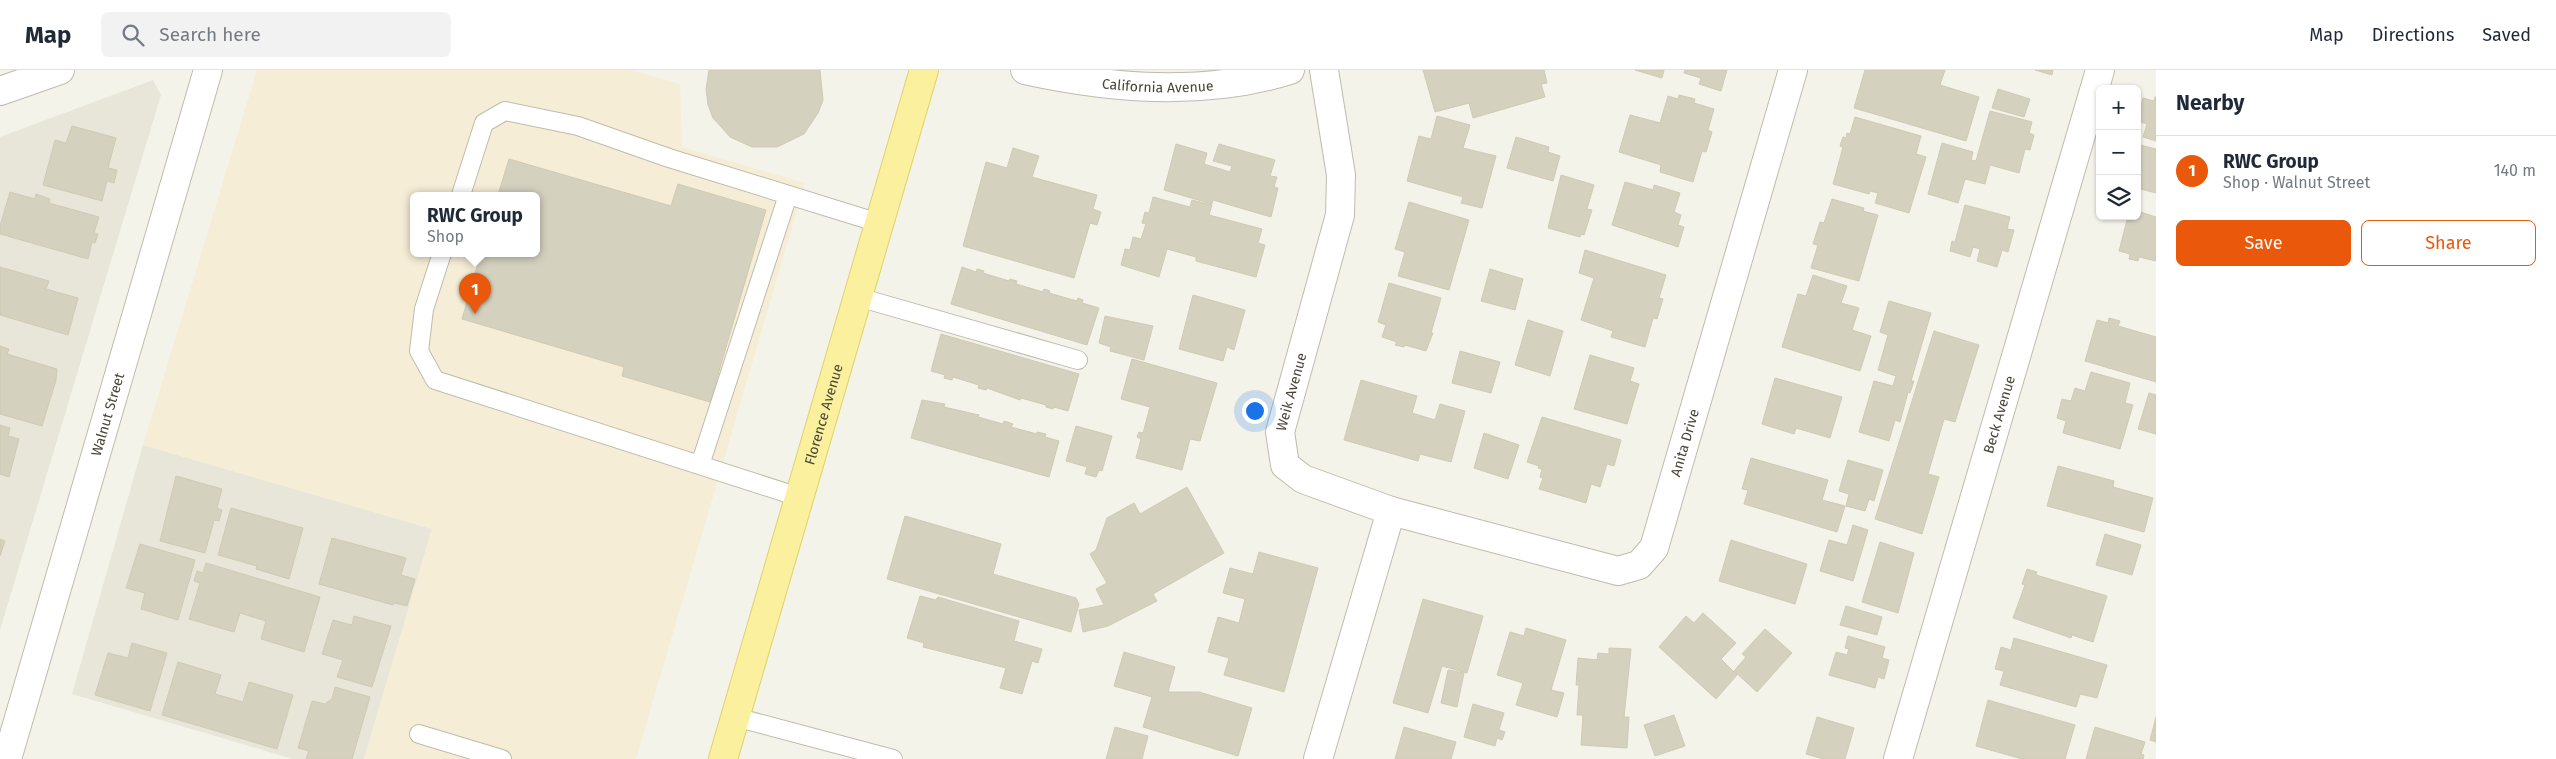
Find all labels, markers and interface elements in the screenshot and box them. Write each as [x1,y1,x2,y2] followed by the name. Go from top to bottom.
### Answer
[101,12,451,57] search box
[25,21,71,49] text: Map
[119,21,147,49] icon: search
[159,23,261,46] text: Search here
[2309,24,2344,46] text: Map
[2372,24,2454,46] text: Directions
[2482,24,2531,46] text: Saved
[1101,75,1214,96] street label: California Avenue
[2096,85,2141,220] map controls
[2096,85,2141,130] button: +
[2176,90,2244,116] text: Nearby
[2096,130,2141,175] button: −
[2223,150,2319,173] text: RWC Group
[2188,161,2196,180] text: 1
[2494,161,2536,180] text: 140 m
[2223,173,2370,192] text: Shop · Walnut Street
[2096,175,2141,220] button: layers
[410,192,540,257] popup
[427,204,523,227] text: RWC Group
[2176,220,2351,266] button: Save
[2361,220,2536,266] button: Share
[427,227,464,246] text: Shop
[459,273,491,314] pin: 1
[1273,351,1310,433] street label: Weik Avenue
[801,362,847,467] street label: Florence Avenue
[88,370,128,458] street label: Walnut Street
[1980,374,2019,456] street label: Beck Avenue
[1242,398,1268,424] your location
[1667,407,1703,478] street label: Anita Drive

